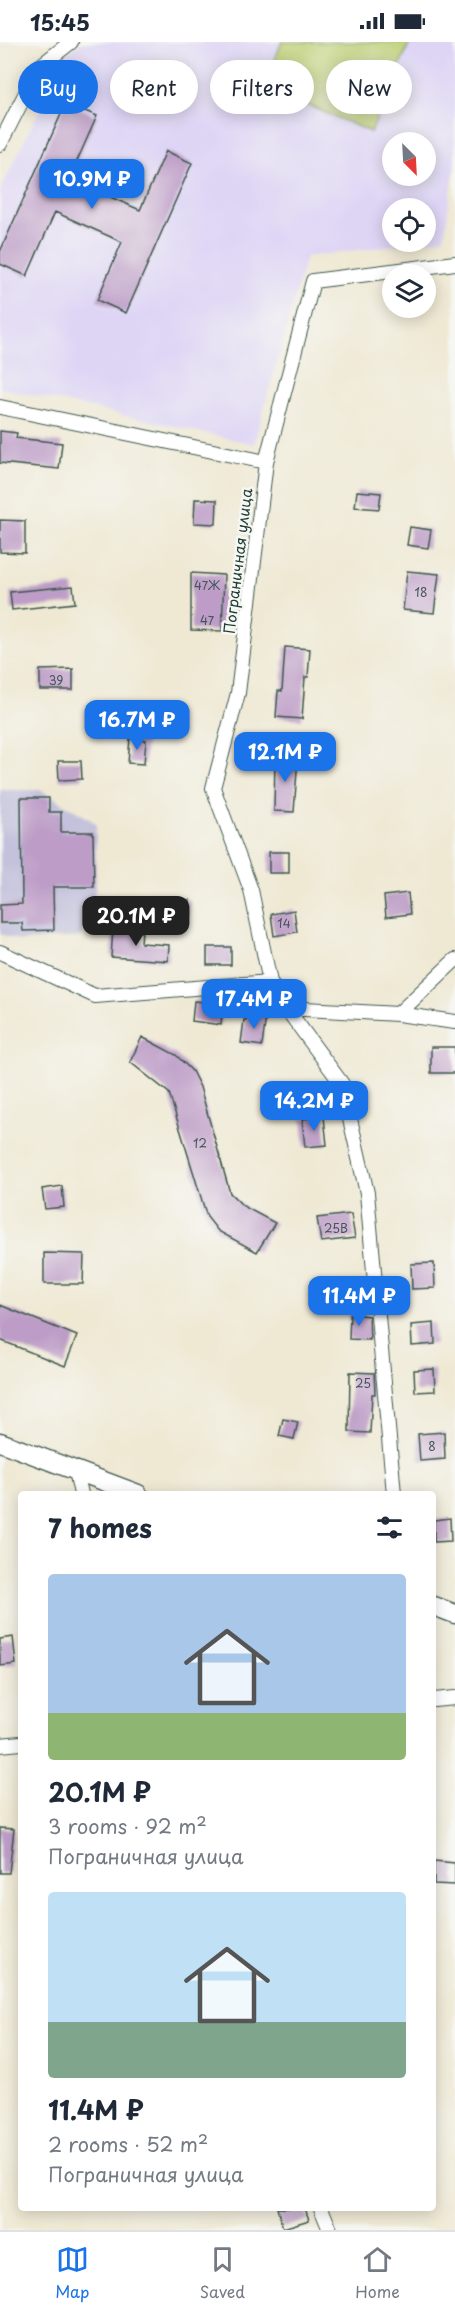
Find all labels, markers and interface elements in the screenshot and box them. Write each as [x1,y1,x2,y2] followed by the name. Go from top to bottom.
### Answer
[30,5,90,38] text: 15:45
[18,60,98,114] chip: Buy
[110,60,198,114] chip: Rent
[210,60,314,114] chip: Filters
[326,60,412,114] chip: New
[382,132,436,186] north arrow
[382,132,436,318] map controls
[37,159,147,210] pin: 10.9M ₽
[53,163,131,193] text: 10.9M ₽
[382,198,436,252] button: locate
[382,264,436,318] button: layers
[217,486,257,635] street label: Пограничная улица
[194,576,220,594] house number: 47Ж
[415,583,427,601] house number: 18
[200,611,215,629] house number: 47
[49,671,63,689] house number: 39
[82,700,192,751] pin: 16.7M ₽
[99,704,175,734] text: 16.7M ₽
[230,732,340,783] pin: 12.1M ₽
[248,736,322,766] text: 12.1M ₽
[81,896,191,947] pin: 20.1M ₽
[96,900,176,930] text: 20.1M ₽
[277,914,291,932] house number: 14
[199,979,309,1030] pin: 17.4M ₽
[216,983,292,1013] text: 17.4M ₽
[259,1081,369,1132] pin: 14.2M ₽
[274,1085,354,1115] text: 14.2M ₽
[193,1134,207,1152] house number: 12
[324,1219,348,1237] house number: 25В
[304,1276,414,1327] pin: 11.4M ₽
[322,1280,396,1310] text: 11.4M ₽
[355,1374,371,1392] house number: 25
[428,1437,436,1455] house number: 8
[48,1508,152,1547] text: 7 homes
[373,1511,406,1544] icon: filters
[173,1613,281,1721] icon: home
[48,1772,151,1811] text: 20.1M ₽
[48,1811,207,1841] text: 3 rooms · 92 m²
[48,1841,244,1871] text: Пограничная улица
[173,1931,281,2039] icon: home
[48,2090,144,2129] text: 11.4M ₽
[48,2129,208,2159] text: 2 rooms · 52 m²
[48,2159,244,2189] text: Пограничная улица
[55,2243,89,2303] tab: Map
[200,2243,245,2303] tab: Saved
[355,2243,400,2303] tab: Home

